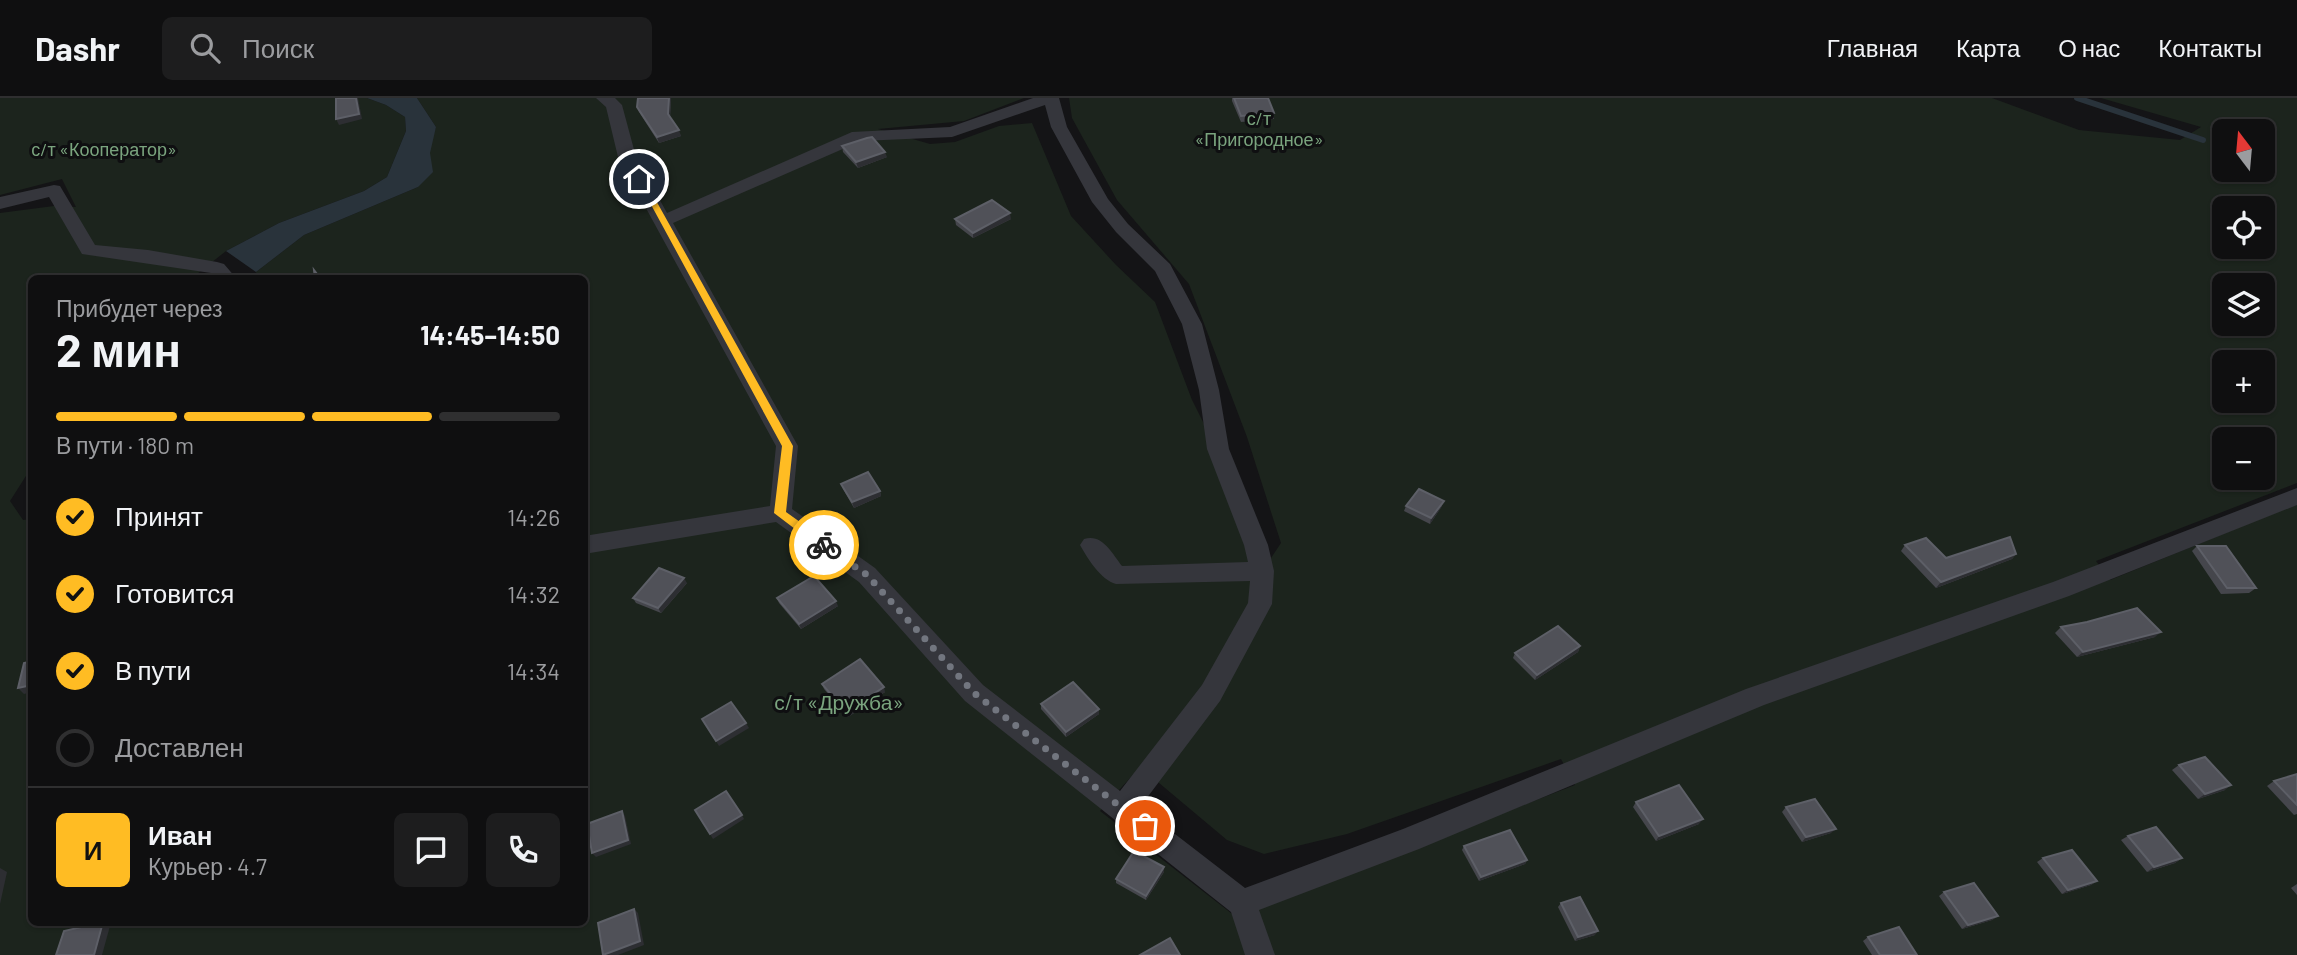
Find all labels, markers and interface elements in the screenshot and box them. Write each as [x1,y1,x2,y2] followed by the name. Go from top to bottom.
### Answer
[162,17,652,80] search box
[35,28,120,68] text: Dashr
[186,29,224,67] icon: search
[242,32,314,63] text: Поиск
[1827,33,1918,62] text: Главная
[1956,33,2020,62] text: Карта
[2058,33,2120,62] text: О нас
[2158,33,2262,62] text: Контакты
[1195,107,1323,150] park label: с/т «Пригородное»
[2212,119,2275,182] north arrow
[2212,119,2275,490] map controls
[31,138,177,160] park label: с/т «Кооператор»
[609,149,669,209] pin
[620,160,658,198] icon: home
[2212,196,2275,259] button: locate
[2212,273,2275,336] button: layers
[56,294,223,322] text: Прибудет через
[420,319,560,350] text: 14:45–14:50
[56,321,181,376] text: 2 мин
[2212,350,2275,413] button: +
[2212,427,2275,490] button: −
[56,431,194,459] text: В пути · 180 m
[56,498,94,536] icon: check
[115,500,203,531] text: Принят
[507,503,560,531] text: 14:26
[789,510,859,580] courier
[805,526,843,564] icon: bike
[56,575,94,613] icon: check
[115,577,234,608] text: Готовится
[507,580,560,608] text: 14:32
[56,652,94,690] icon: check
[115,654,191,685] text: В пути
[507,657,560,685] text: 14:34
[774,689,904,714] park label: с/т «Дружба»
[115,731,244,762] text: Доставлен
[1115,796,1175,856] pin
[1126,807,1164,845] icon: bag
[394,813,468,887] button: chat
[486,813,560,887] button: phone
[148,819,213,850] text: Иван
[84,834,102,865] text: И
[148,852,267,880] text: Курьер · 4.7

